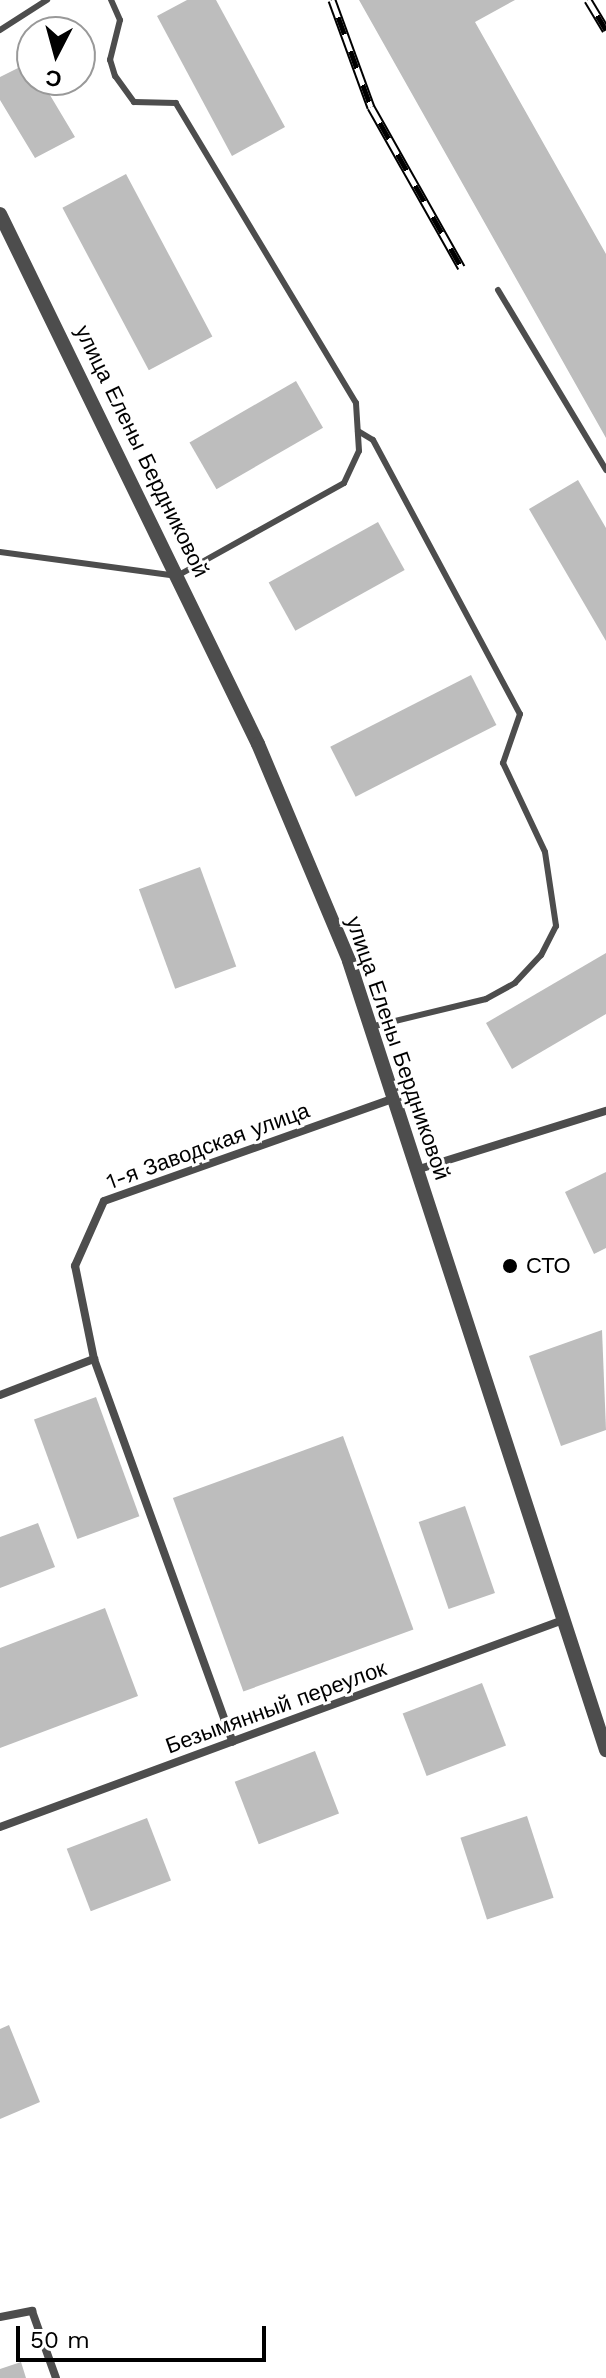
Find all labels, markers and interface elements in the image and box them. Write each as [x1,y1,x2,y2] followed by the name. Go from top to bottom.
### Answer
[16,16,96,96] north arrow
[44,65,63,92] text: С
[69,321,215,581] street label: улица Елены Бердниковой
[340,913,456,1183] street label: улица Елены Бердниковой
[103,1097,313,1195] street label: 1-я Заводская улица
[526,1253,571,1279] place label: СТО
[501,1257,519,1275] marker: СТО
[162,1655,390,1759] street label: Безымянный переулок
[20,2310,270,2360] scale bar
[30,2326,90,2354] text: 50 m

